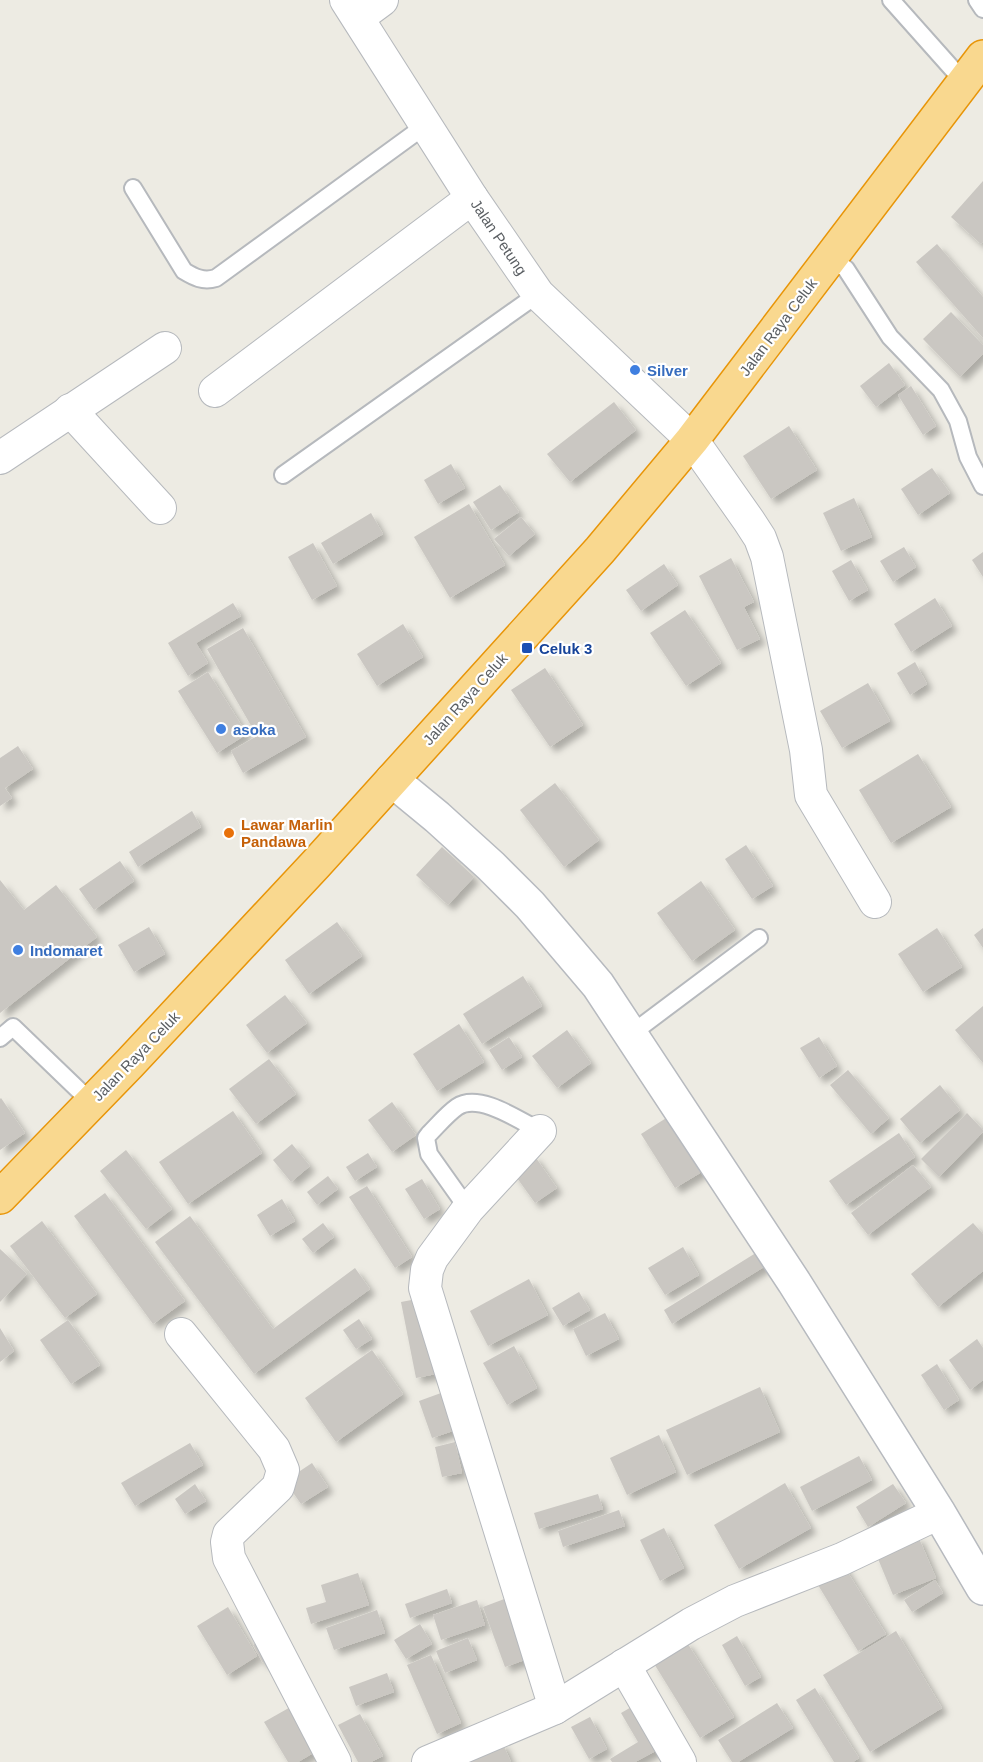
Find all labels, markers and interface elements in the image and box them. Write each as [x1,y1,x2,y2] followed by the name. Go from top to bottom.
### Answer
[467,196,531,278] street label: Jalan Petung
[736,275,820,379] street label: Jalan Raya Celuk
[647,362,688,379] place label: Silver
[628,363,642,377] marker: Silver
[539,640,592,657] place label: Celuk 3
[520,641,534,655] marker: Celuk 3
[419,649,511,748] street label: Jalan Raya Celuk
[233,721,276,738] place label: asoka
[214,722,228,736] marker: asoka
[241,816,333,850] place label: Lawar Marlin Pandawa
[222,826,236,840] marker: Lawar Marlin Pandawa
[30,942,103,959] place label: Indomaret
[11,943,25,957] marker: Indomaret
[89,1007,183,1104] street label: Jalan Raya Celuk

